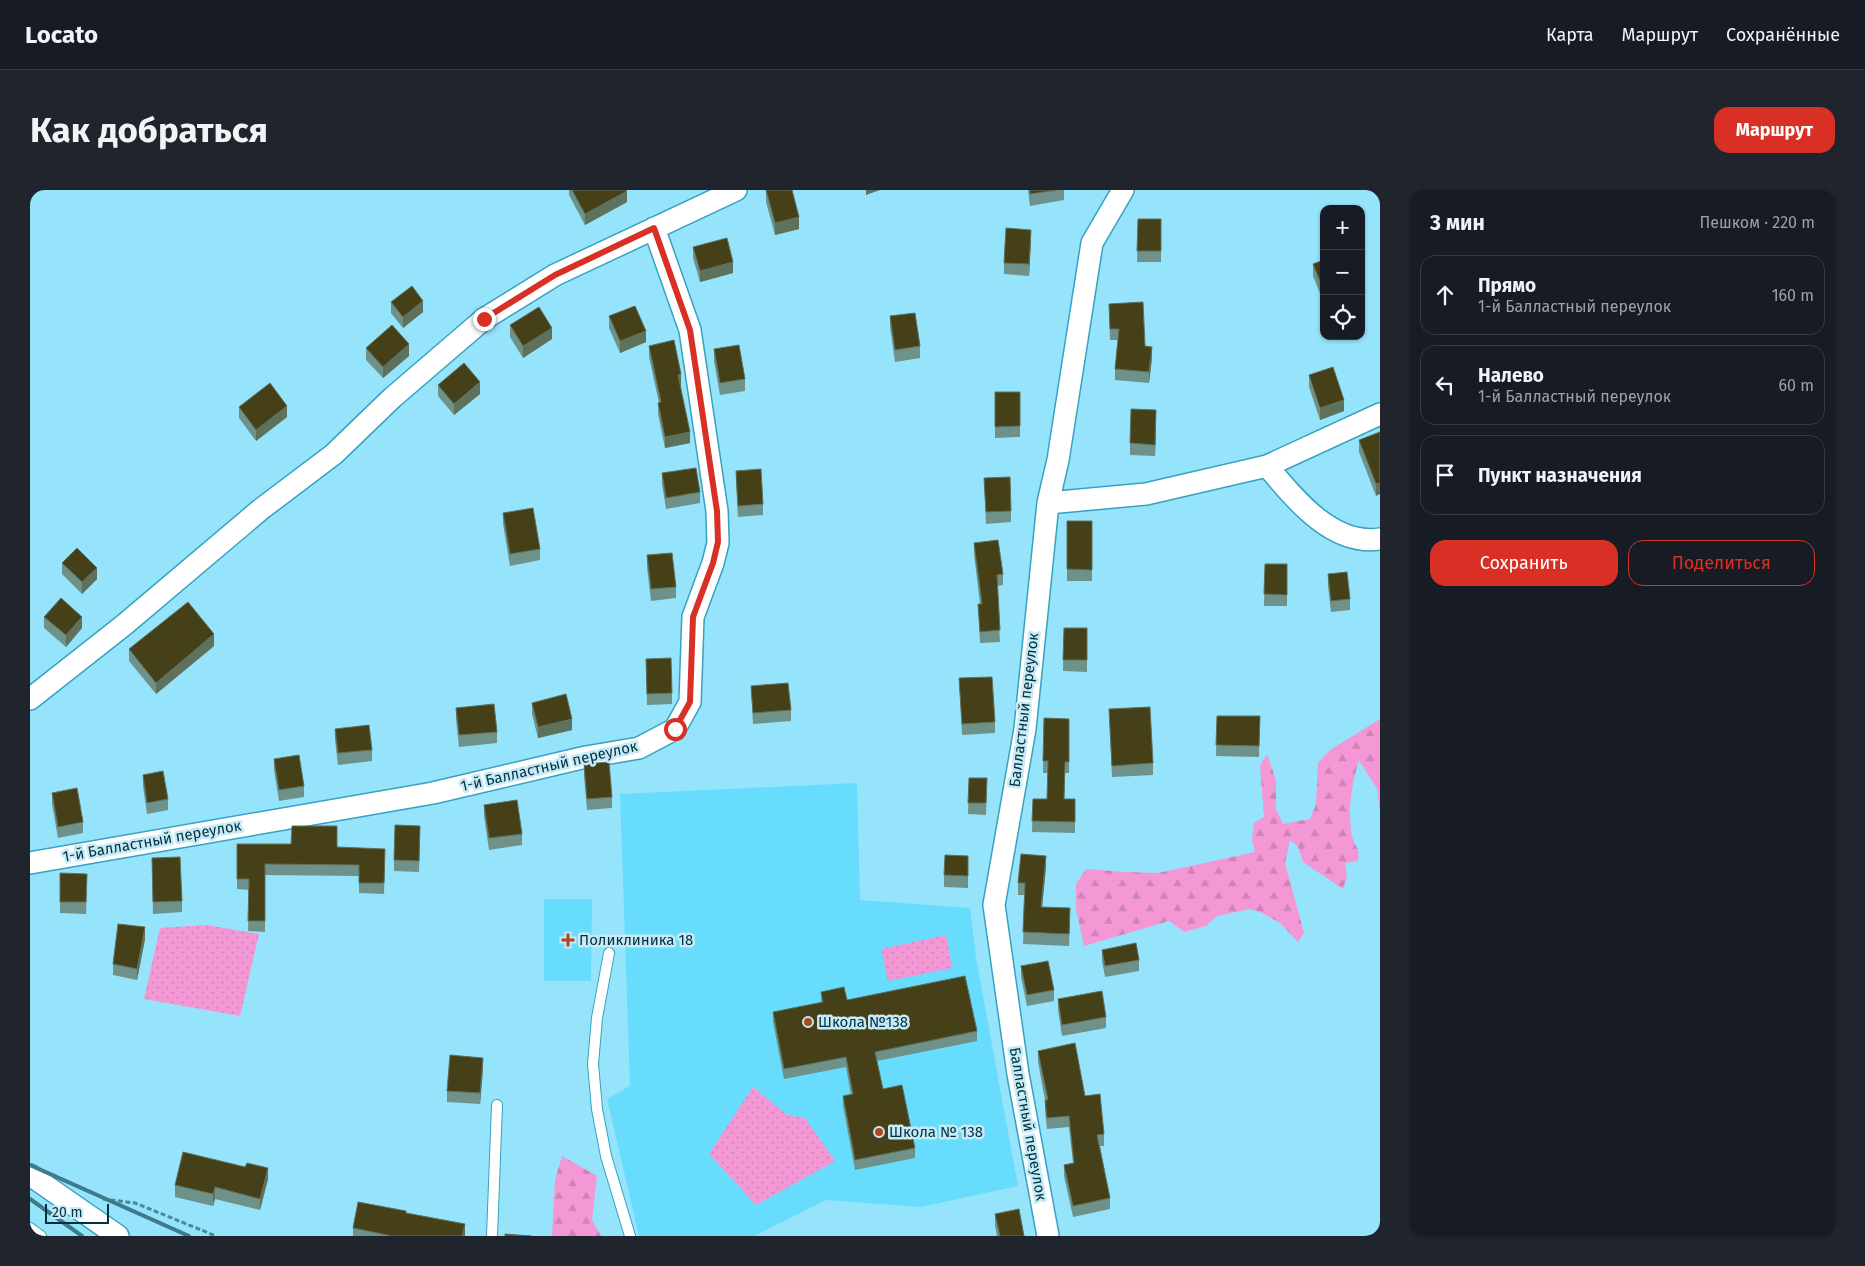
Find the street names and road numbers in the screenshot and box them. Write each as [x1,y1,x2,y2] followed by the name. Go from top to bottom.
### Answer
[1006,631,1042,788] street label: Балластный переулок
[459,737,639,795] street label: 1-й Балластный переулок
[61,816,243,866] street label: 1-й Балластный переулок
[1006,1046,1050,1202] street label: Балластный переулок

